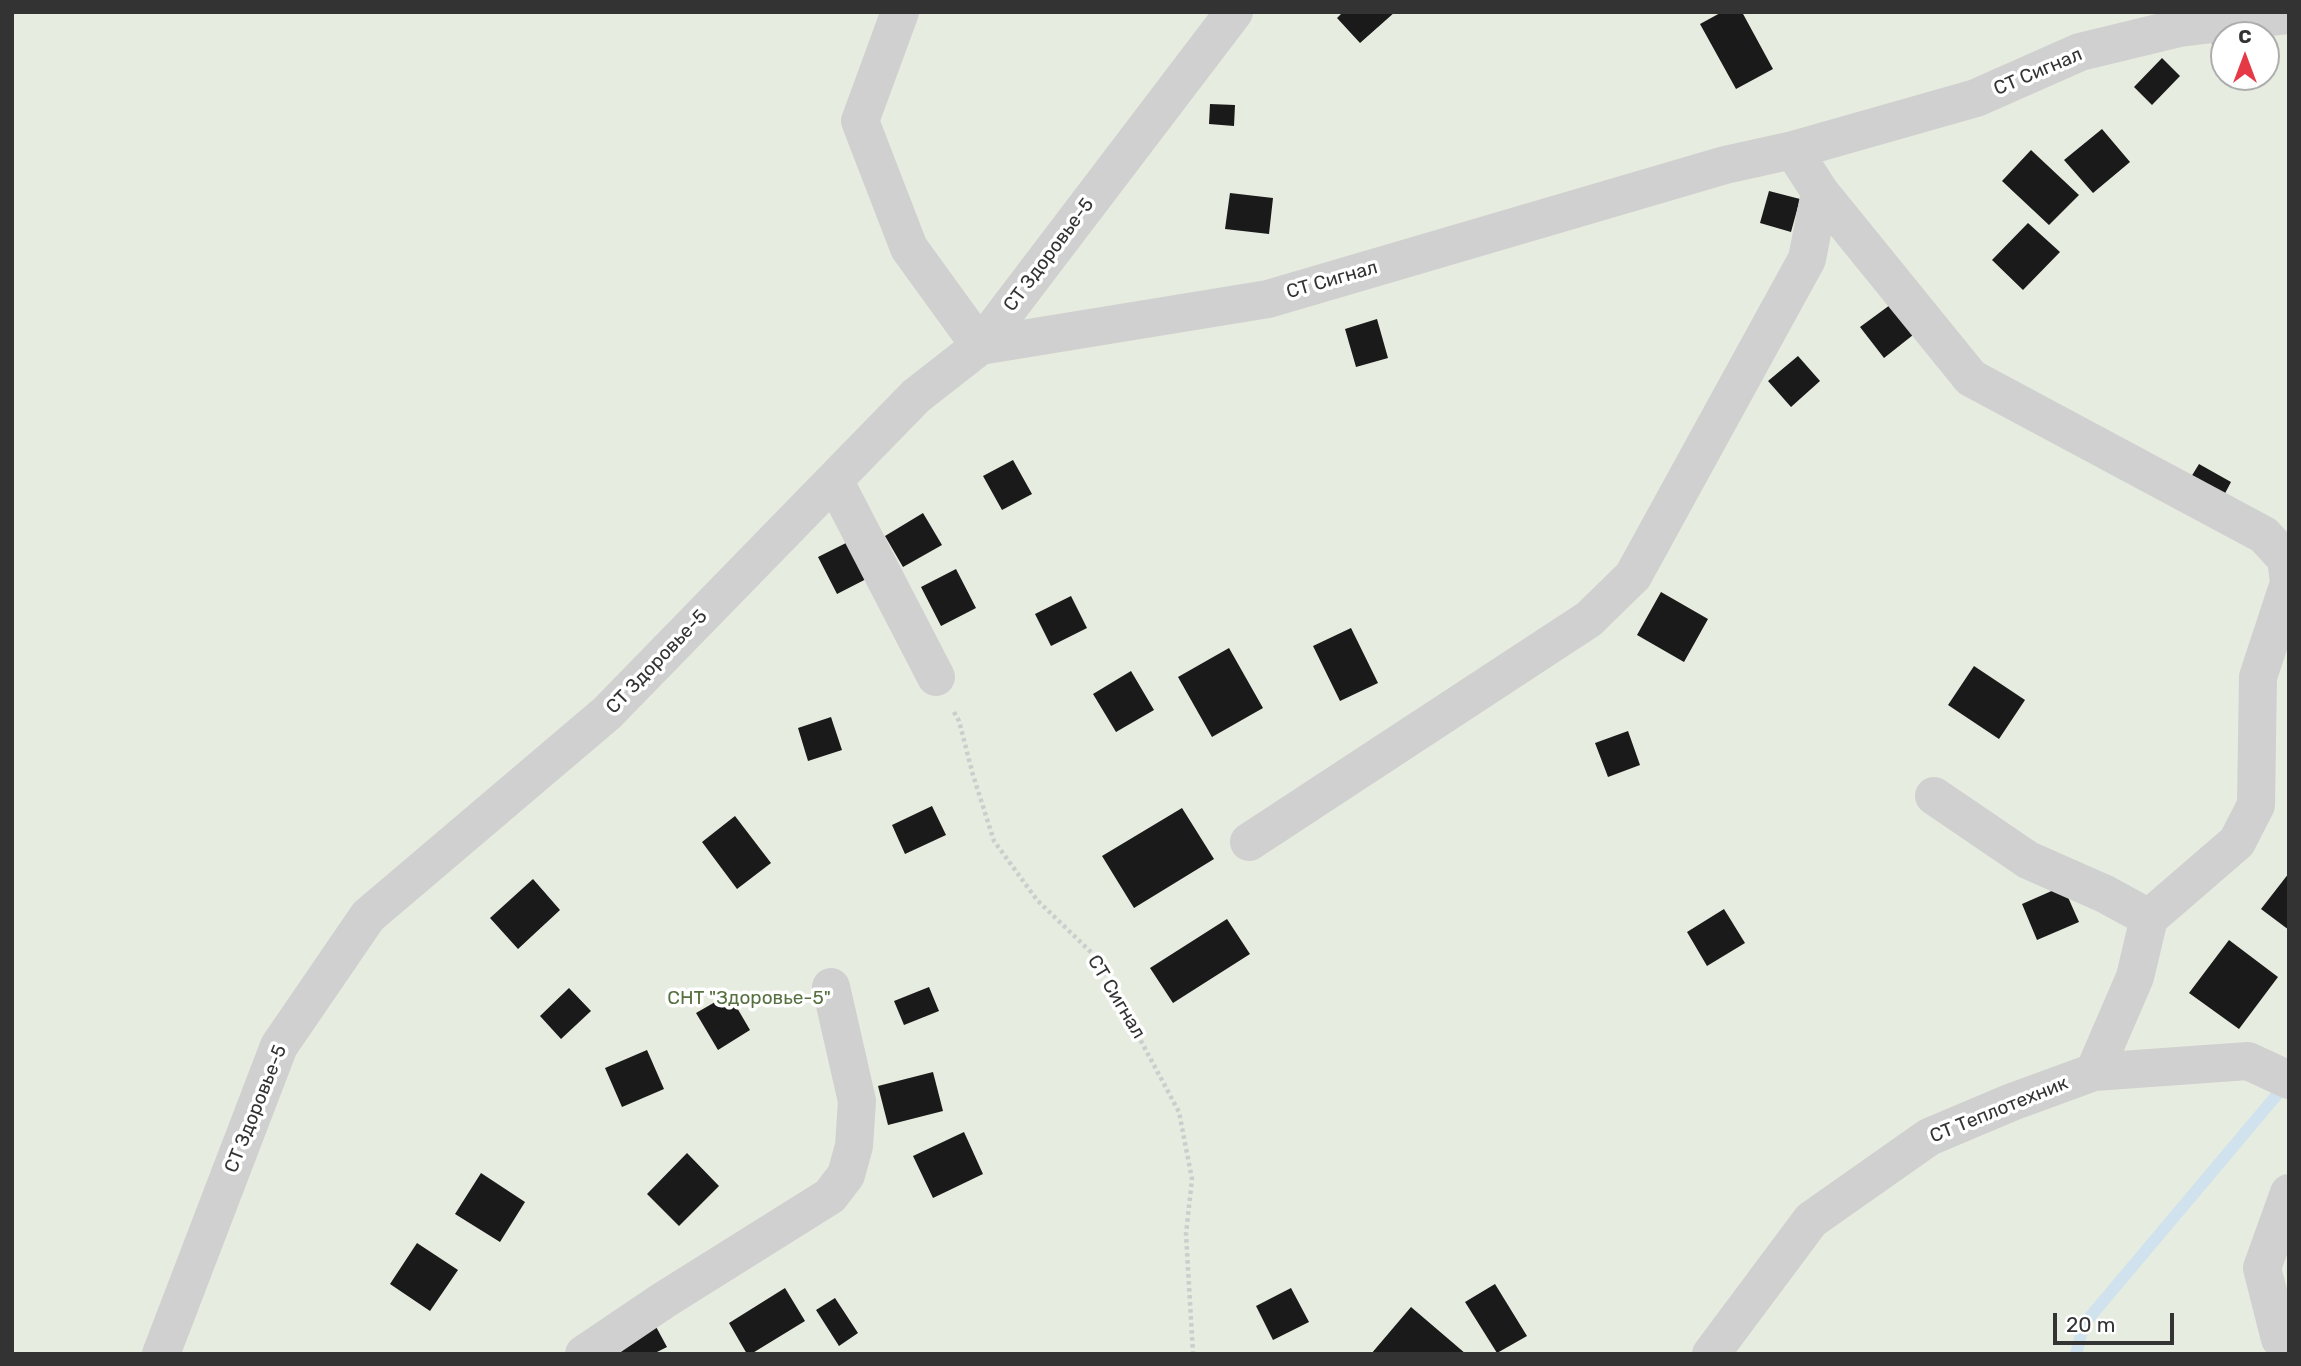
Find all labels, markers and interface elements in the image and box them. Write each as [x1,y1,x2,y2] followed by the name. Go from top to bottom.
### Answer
[2210,21,2280,91] north arrow
[2238,25,2252,48] text: С
[1990,43,2086,101] street label: СТ Сигнал
[999,194,1099,316] street label: СТ Здоровье-5
[1284,256,1380,304] street label: СТ Сигнал
[602,605,712,719] street label: СТ Здоровье-5
[1082,951,1150,1043] street label: СТ Сигнал
[667,988,831,1010] park label: СНТ "Здоровье-5"
[220,1042,292,1176] street label: СТ Здоровье-5
[1927,1072,2071,1148] street label: СТ Теплотехник
[2056,1300,2177,1344] scale bar
[2066,1312,2115,1337] text: 20 m

